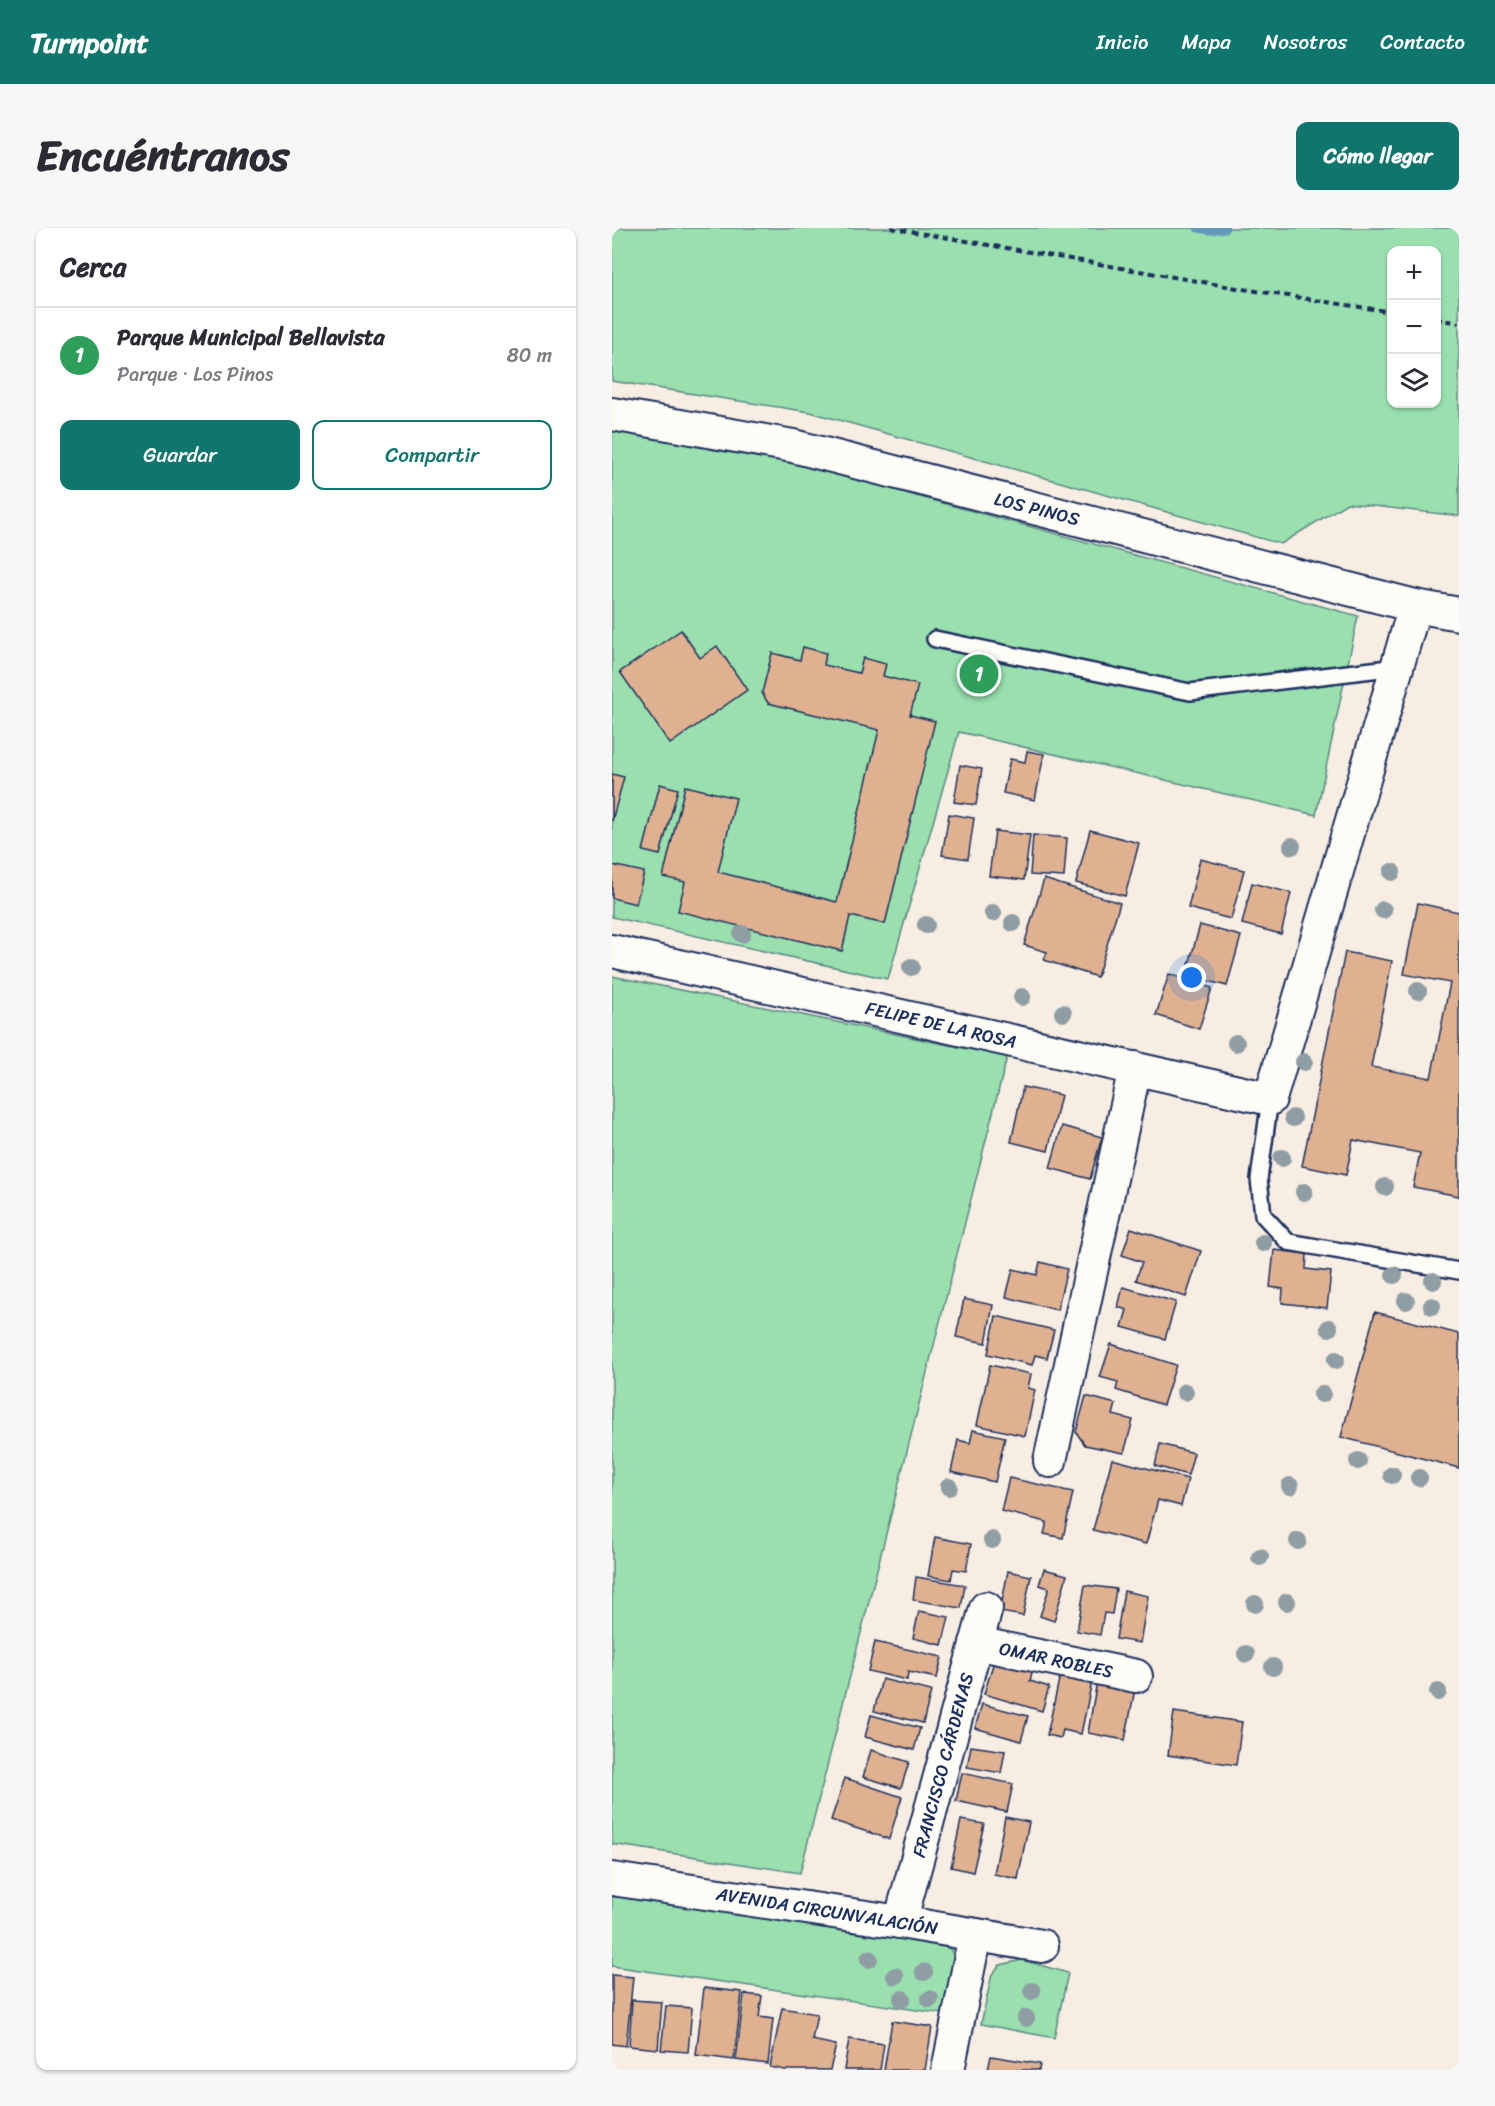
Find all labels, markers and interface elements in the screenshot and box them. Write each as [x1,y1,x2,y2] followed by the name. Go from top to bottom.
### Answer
[30,18,149,67] text: Turnpoint
[1096,23,1148,61] text: Inicio
[1181,23,1231,61] text: Mapa
[1264,23,1347,61] text: Nosotros
[1380,23,1465,61] text: Contacto
[36,119,289,193] text: Encuéntranos
[1296,122,1459,190] button: Cómo llegar
[60,244,126,290] text: Cerca
[1387,246,1441,408] map controls
[1387,246,1441,300] button: +
[1387,300,1441,354] button: −
[117,318,385,357] text: Parque Municipal Bellavista
[75,338,84,373] text: 1
[507,338,552,373] text: 80 m
[1387,354,1441,408] button: layers
[117,357,273,392] text: Parque · Los Pinos
[60,420,300,490] button: Guardar
[312,420,552,490] button: Compartir
[991,483,1083,535] street label: LOS PINOS
[960,652,998,696] pin: 1
[1177,963,1206,992] your location
[862,992,1020,1058] street label: FELIPE DE LA ROSA
[996,1632,1116,1688] street label: OMAR ROBLES
[903,1669,983,1861] street label: FRANCISCO CÁRDENAS
[713,1878,940,1944] street label: AVENIDA CIRCUNVALACIÓN

